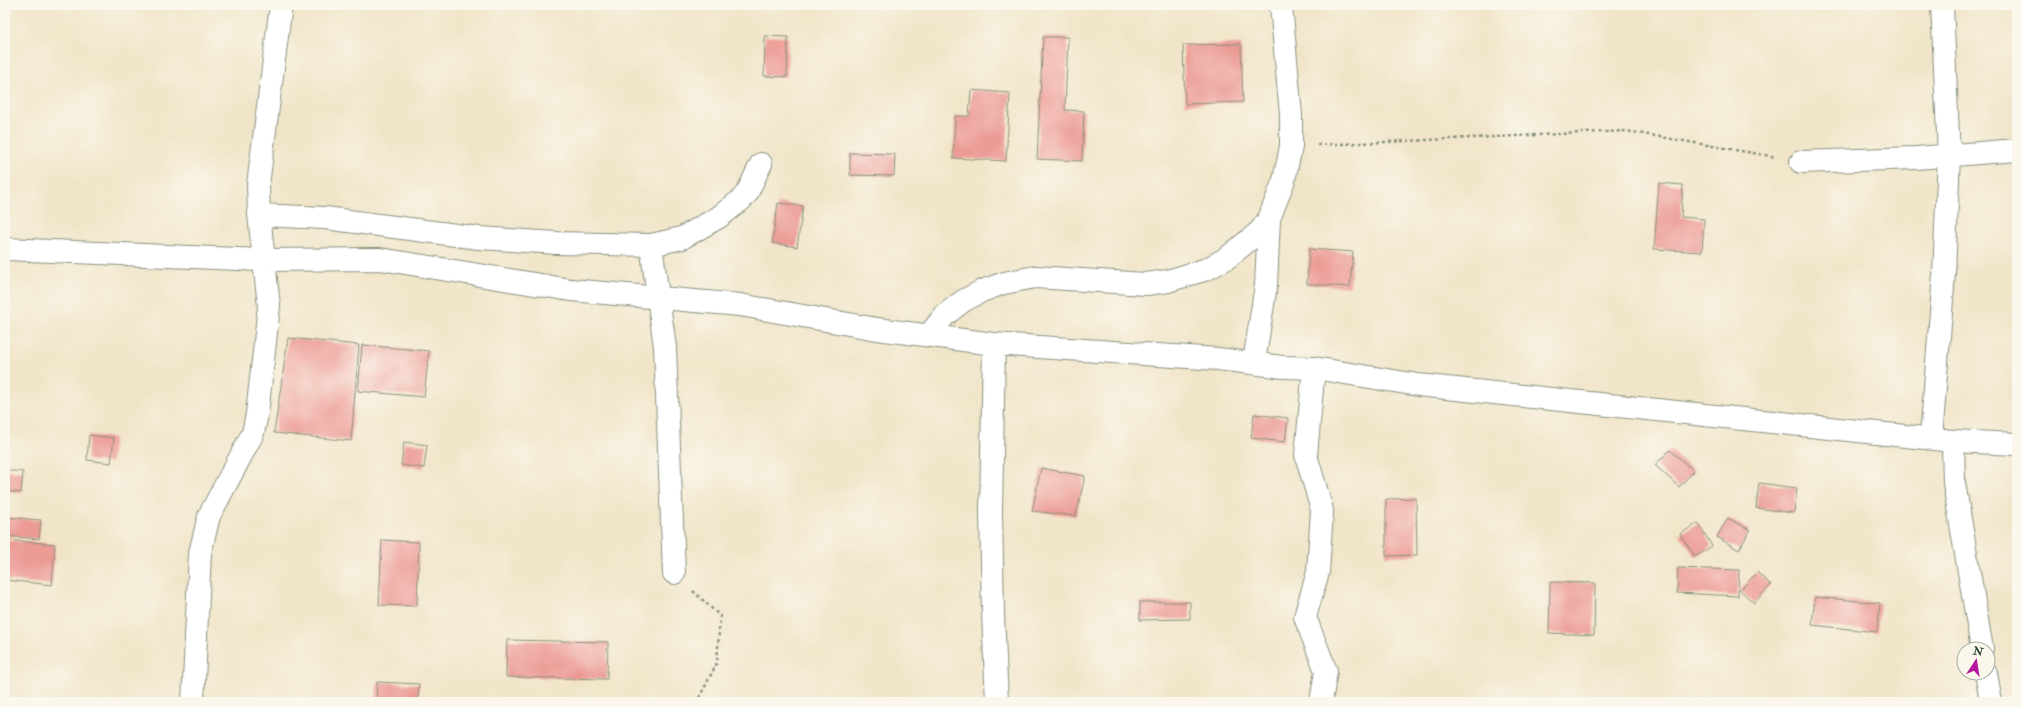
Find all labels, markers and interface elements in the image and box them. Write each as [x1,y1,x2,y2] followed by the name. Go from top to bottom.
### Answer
[1956,641,1996,681] north arrow
[1971,644,1985,659] text: N

